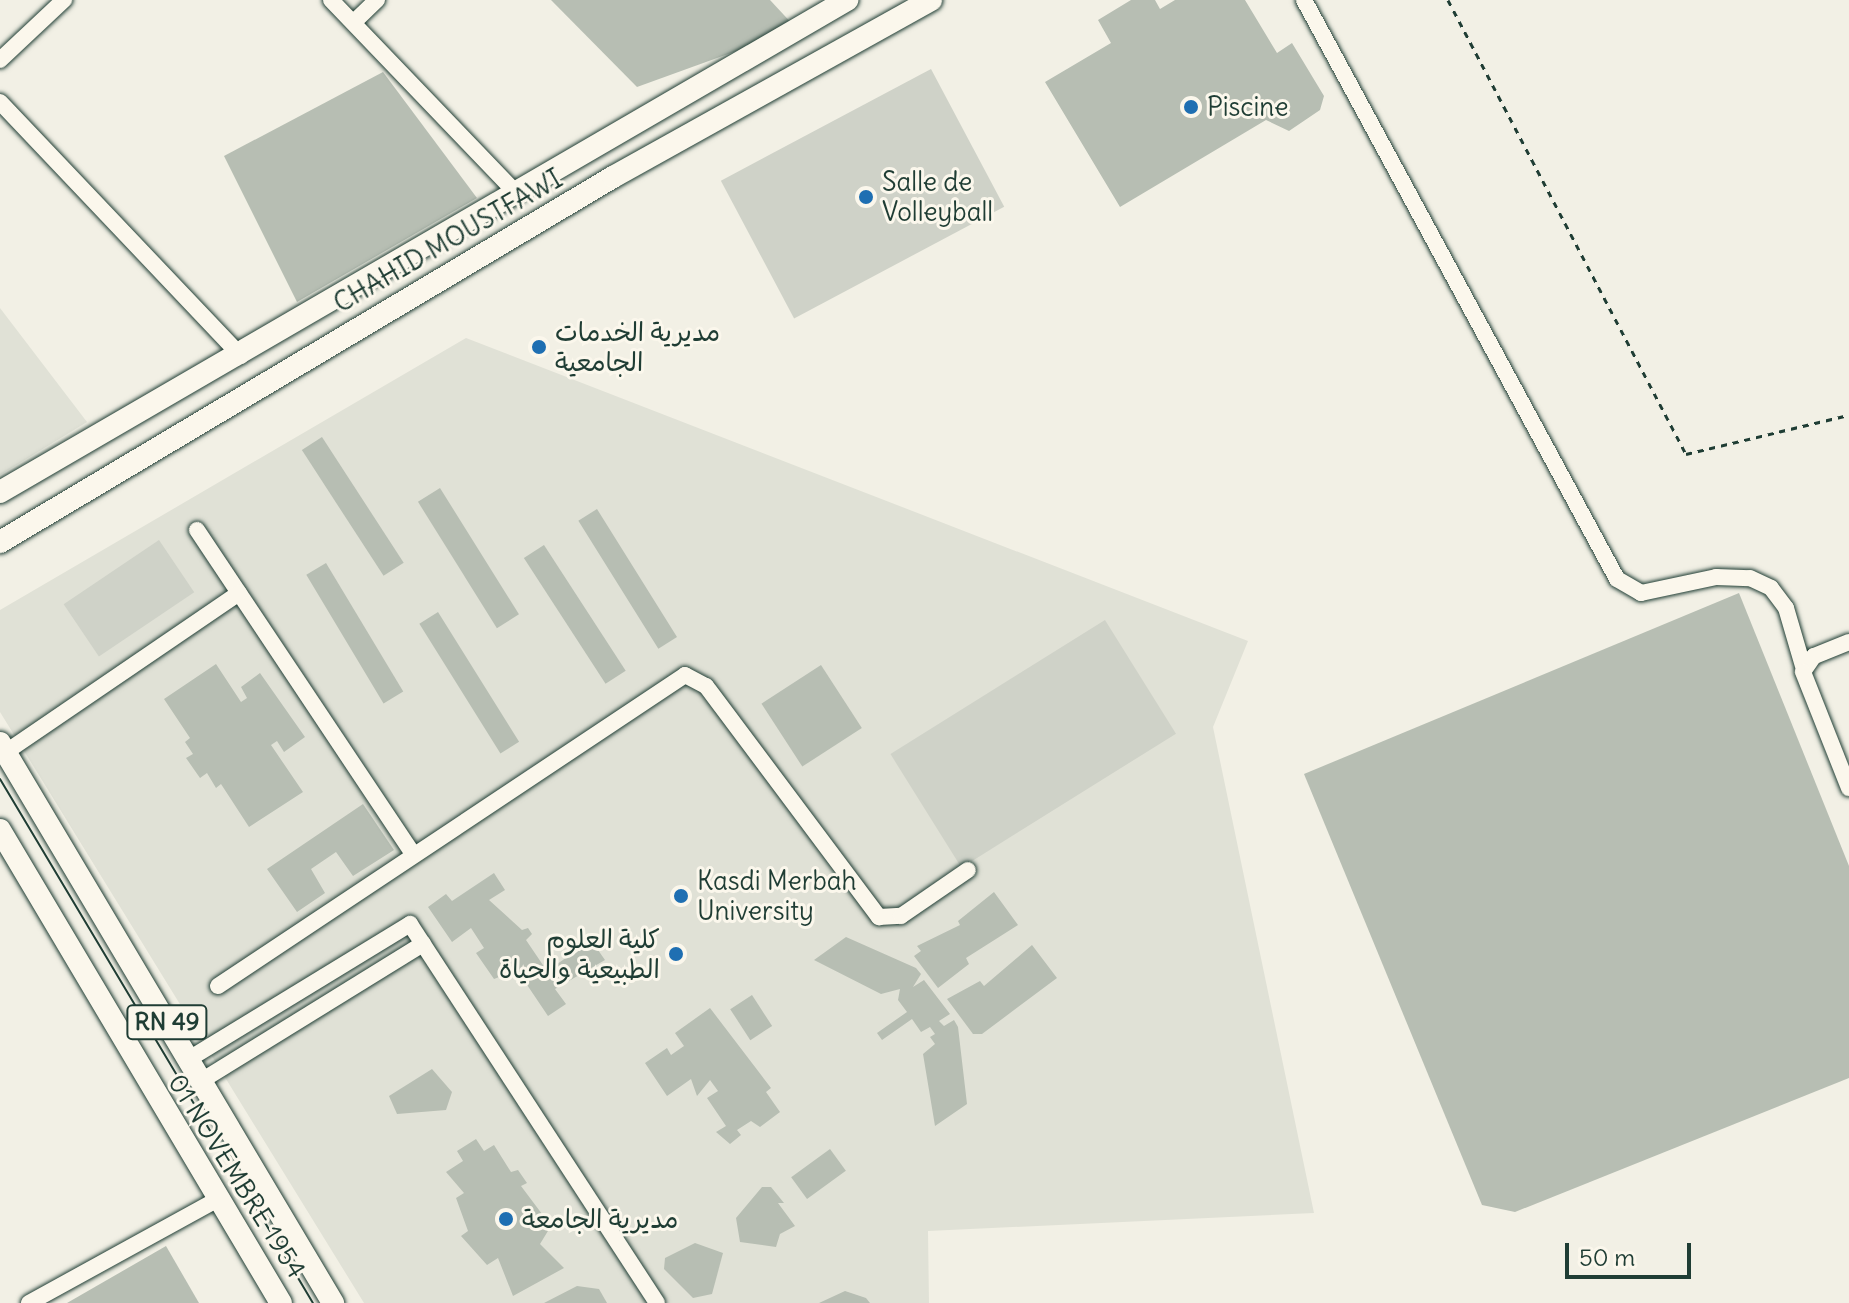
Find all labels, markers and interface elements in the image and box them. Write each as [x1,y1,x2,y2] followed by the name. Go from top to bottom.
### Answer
[1207,91,1288,123] place label: Piscine
[1182,98,1200,116] marker: Piscine
[328,163,568,319] street label: CHAHID MOUSTFAWI
[882,166,993,228] place label: Salle de Volleyball
[857,188,875,206] marker: Salle de Volleyball
[555,316,720,378] place label: مديرية الخدمات الجامعية
[530,338,548,356] marker: مديرية الخدمات الجامعية
[697,865,857,926] place label: Kasdi Merbah University
[672,887,690,905] marker: Kasdi Merbah University
[499,923,660,984] place label: كلية العلوم الطبيعية والحياة
[667,945,685,963] marker: كلية العلوم الطبيعية والحياة
[125,1002,209,1042] road number: RN 49
[162,1068,312,1284] street label: 01 NOVEMBRE 1954
[522,1203,678,1235] place label: مديرية الجامعة
[497,1210,515,1228] marker: مديرية الجامعة
[1569,1227,1695,1277] scale bar
[1579,1242,1635,1272] text: 50 m

